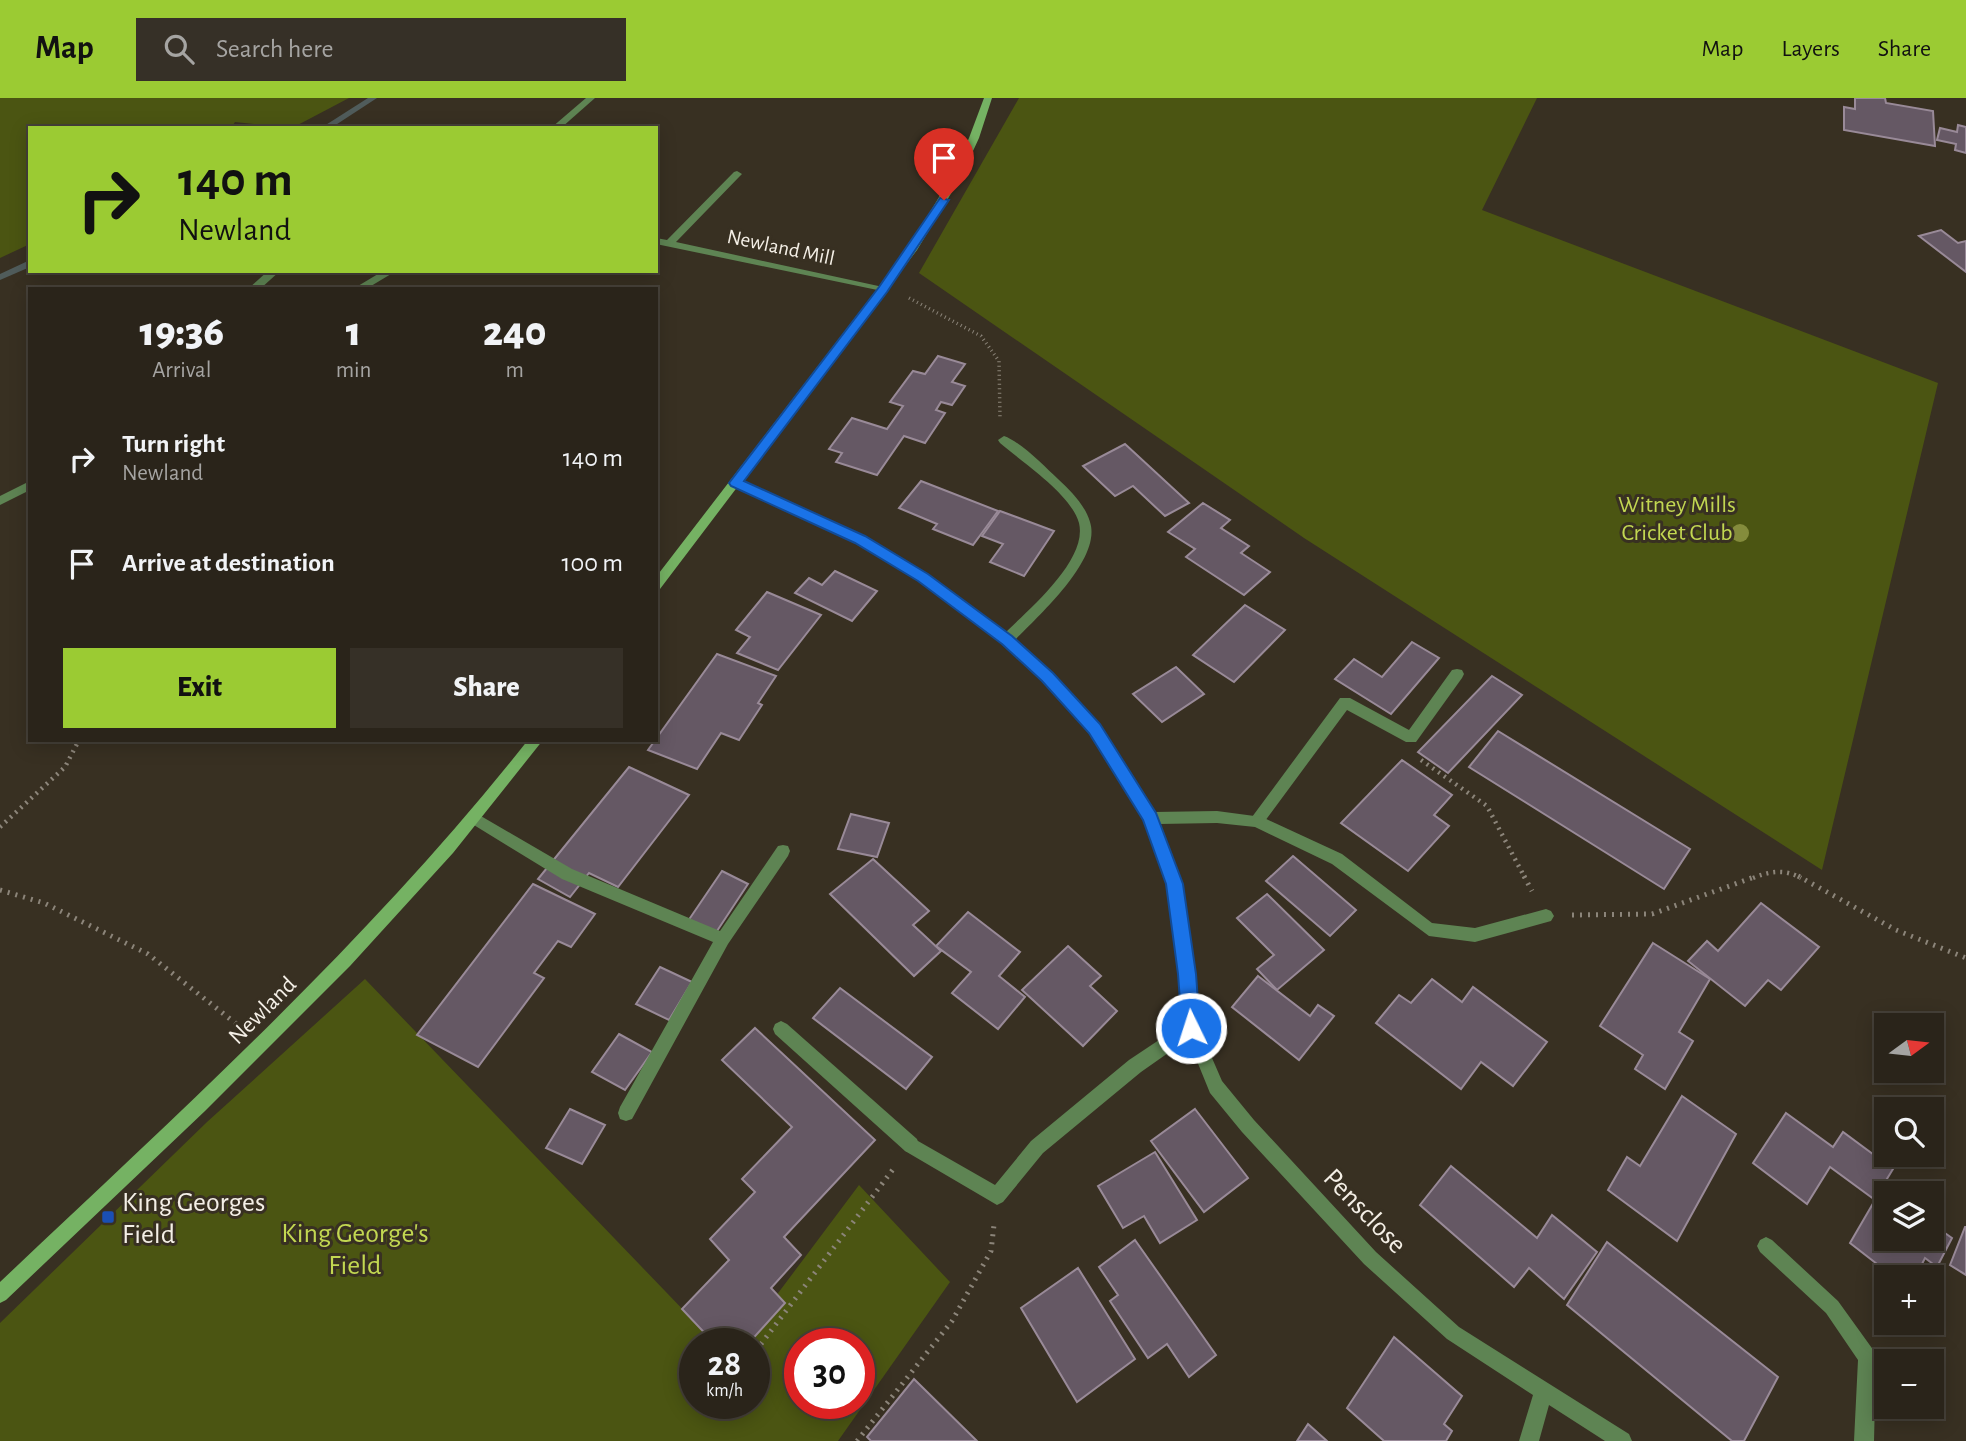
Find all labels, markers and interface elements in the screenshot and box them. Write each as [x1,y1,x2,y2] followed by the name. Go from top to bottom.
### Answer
[136,18,626,81] search box
[160,30,198,68] icon: search
[35,32,94,65] text: Map
[216,36,334,62] text: Search here
[1701,37,1743,61] text: Map
[1781,37,1840,61] text: Layers
[1878,37,1931,61] text: Share
[914,128,974,200] pin
[925,139,963,177] icon: arrive
[63,154,154,245] icon: right
[178,156,293,205] text: 140 m
[178,214,291,246] text: Newland
[725,226,837,269] street label: Newland Mill
[140,311,224,353] text: 19:36
[346,311,361,353] text: 1
[483,311,546,353] text: 240
[152,359,211,382] text: Arrival
[336,359,371,382] text: min
[506,359,524,382] text: m
[122,431,225,457] text: Turn right
[63,440,101,478] icon: right
[563,445,623,471] text: 140 m
[122,462,203,485] text: Newland
[1618,493,1736,545] park label: Witney Mills Cricket Club
[63,545,101,583] icon: arrive
[122,550,335,576] text: Arrive at destination
[562,550,623,576] text: 100 m
[63,648,336,728] button: Exit
[350,648,623,728] button: Share
[224,972,301,1049] street label: Newland
[1154,991,1228,1065] position arrow
[1874,1013,1944,1083] north arrow
[1874,1013,1944,1419] map controls
[1874,1097,1944,1167] button: search
[1318,1164,1411,1259] street label: Pensclose
[1874,1181,1944,1251] button: layers
[122,1189,265,1249] place label: King Georges Field
[100,1209,116,1225] marker: King Georges Field
[281,1220,429,1280] park label: King George's Field
[1874,1265,1944,1335] button: +
[784,1328,875,1419] speed limit sign: 30
[708,1347,741,1382] text: 28
[1874,1349,1944,1419] button: −
[706,1382,743,1400] text: km/h

